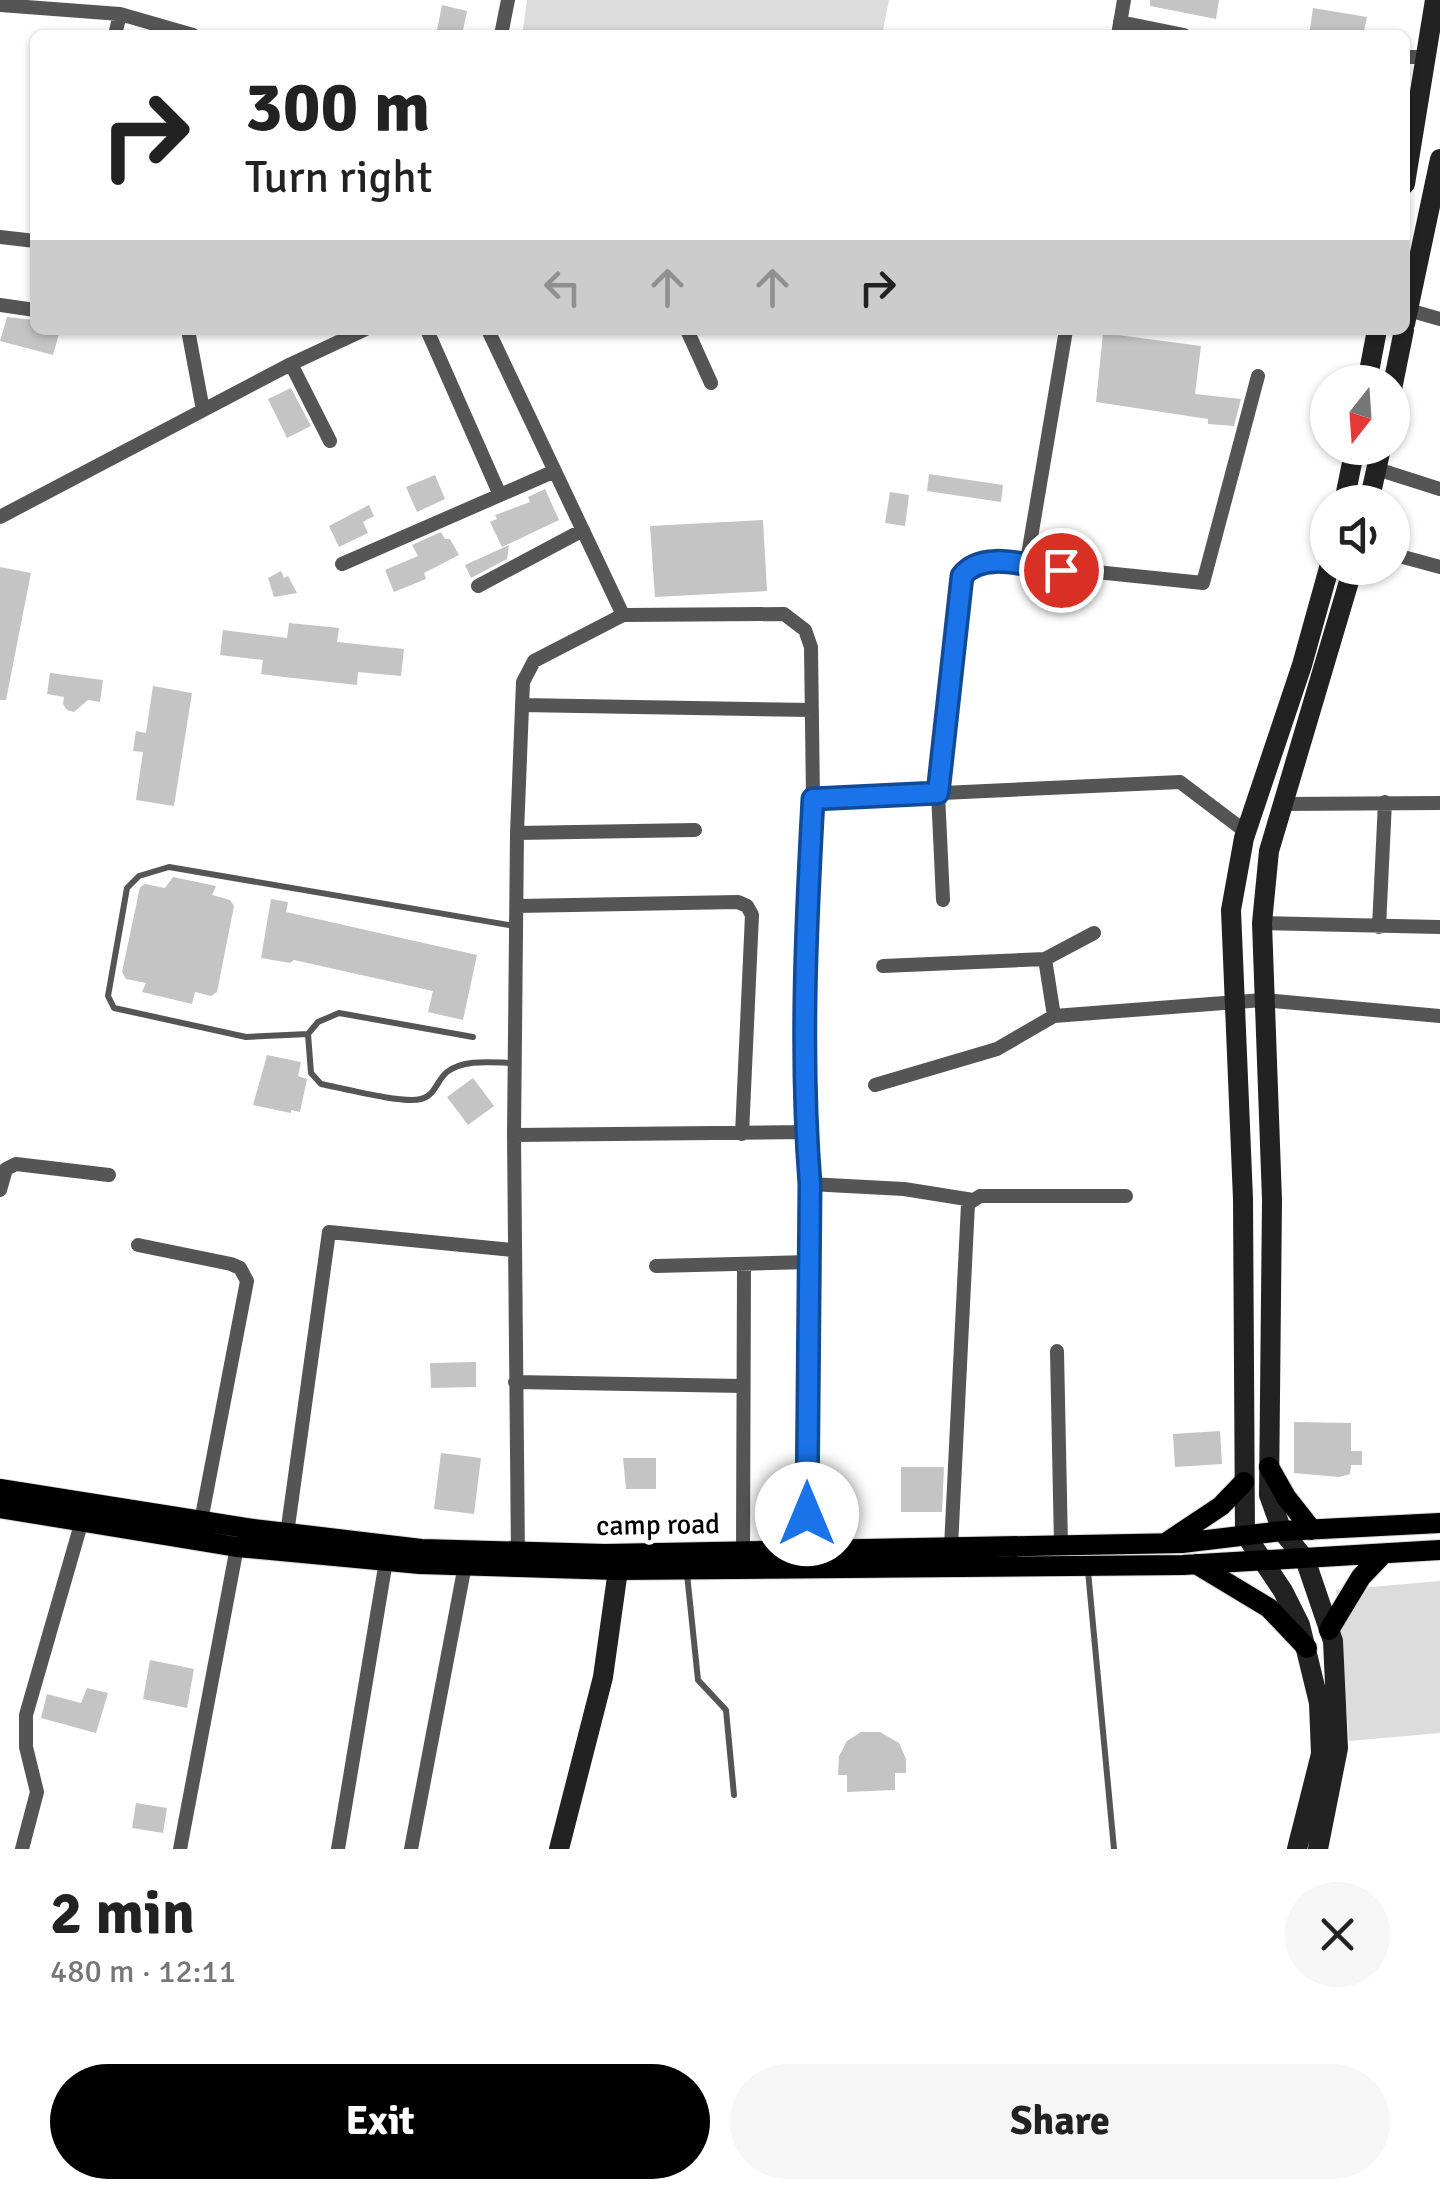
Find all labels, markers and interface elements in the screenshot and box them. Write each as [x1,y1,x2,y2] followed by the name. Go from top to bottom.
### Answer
[245,64,430,150] text: 300 m
[80,70,210,200] icon: right
[245,150,433,205] text: Turn right
[535,260,590,315] icon: left
[640,260,695,315] icon: ahead
[745,260,800,315] icon: ahead
[850,260,905,315] icon: right
[1310,365,1410,465] north arrow
[1310,365,1410,585] map controls
[1310,485,1410,585] button: sound
[1019,528,1104,613] pin
[1034,543,1089,598] icon: arrive
[755,1462,859,1566] position arrow
[596,1507,720,1543] street label: camp road
[50,1877,195,1951] text: 2 min
[1285,1882,1390,1987] button: close
[50,1952,236,1991] text: 480 m · 12:11
[50,2064,710,2179] button: Exit
[730,2064,1390,2179] button: Share

